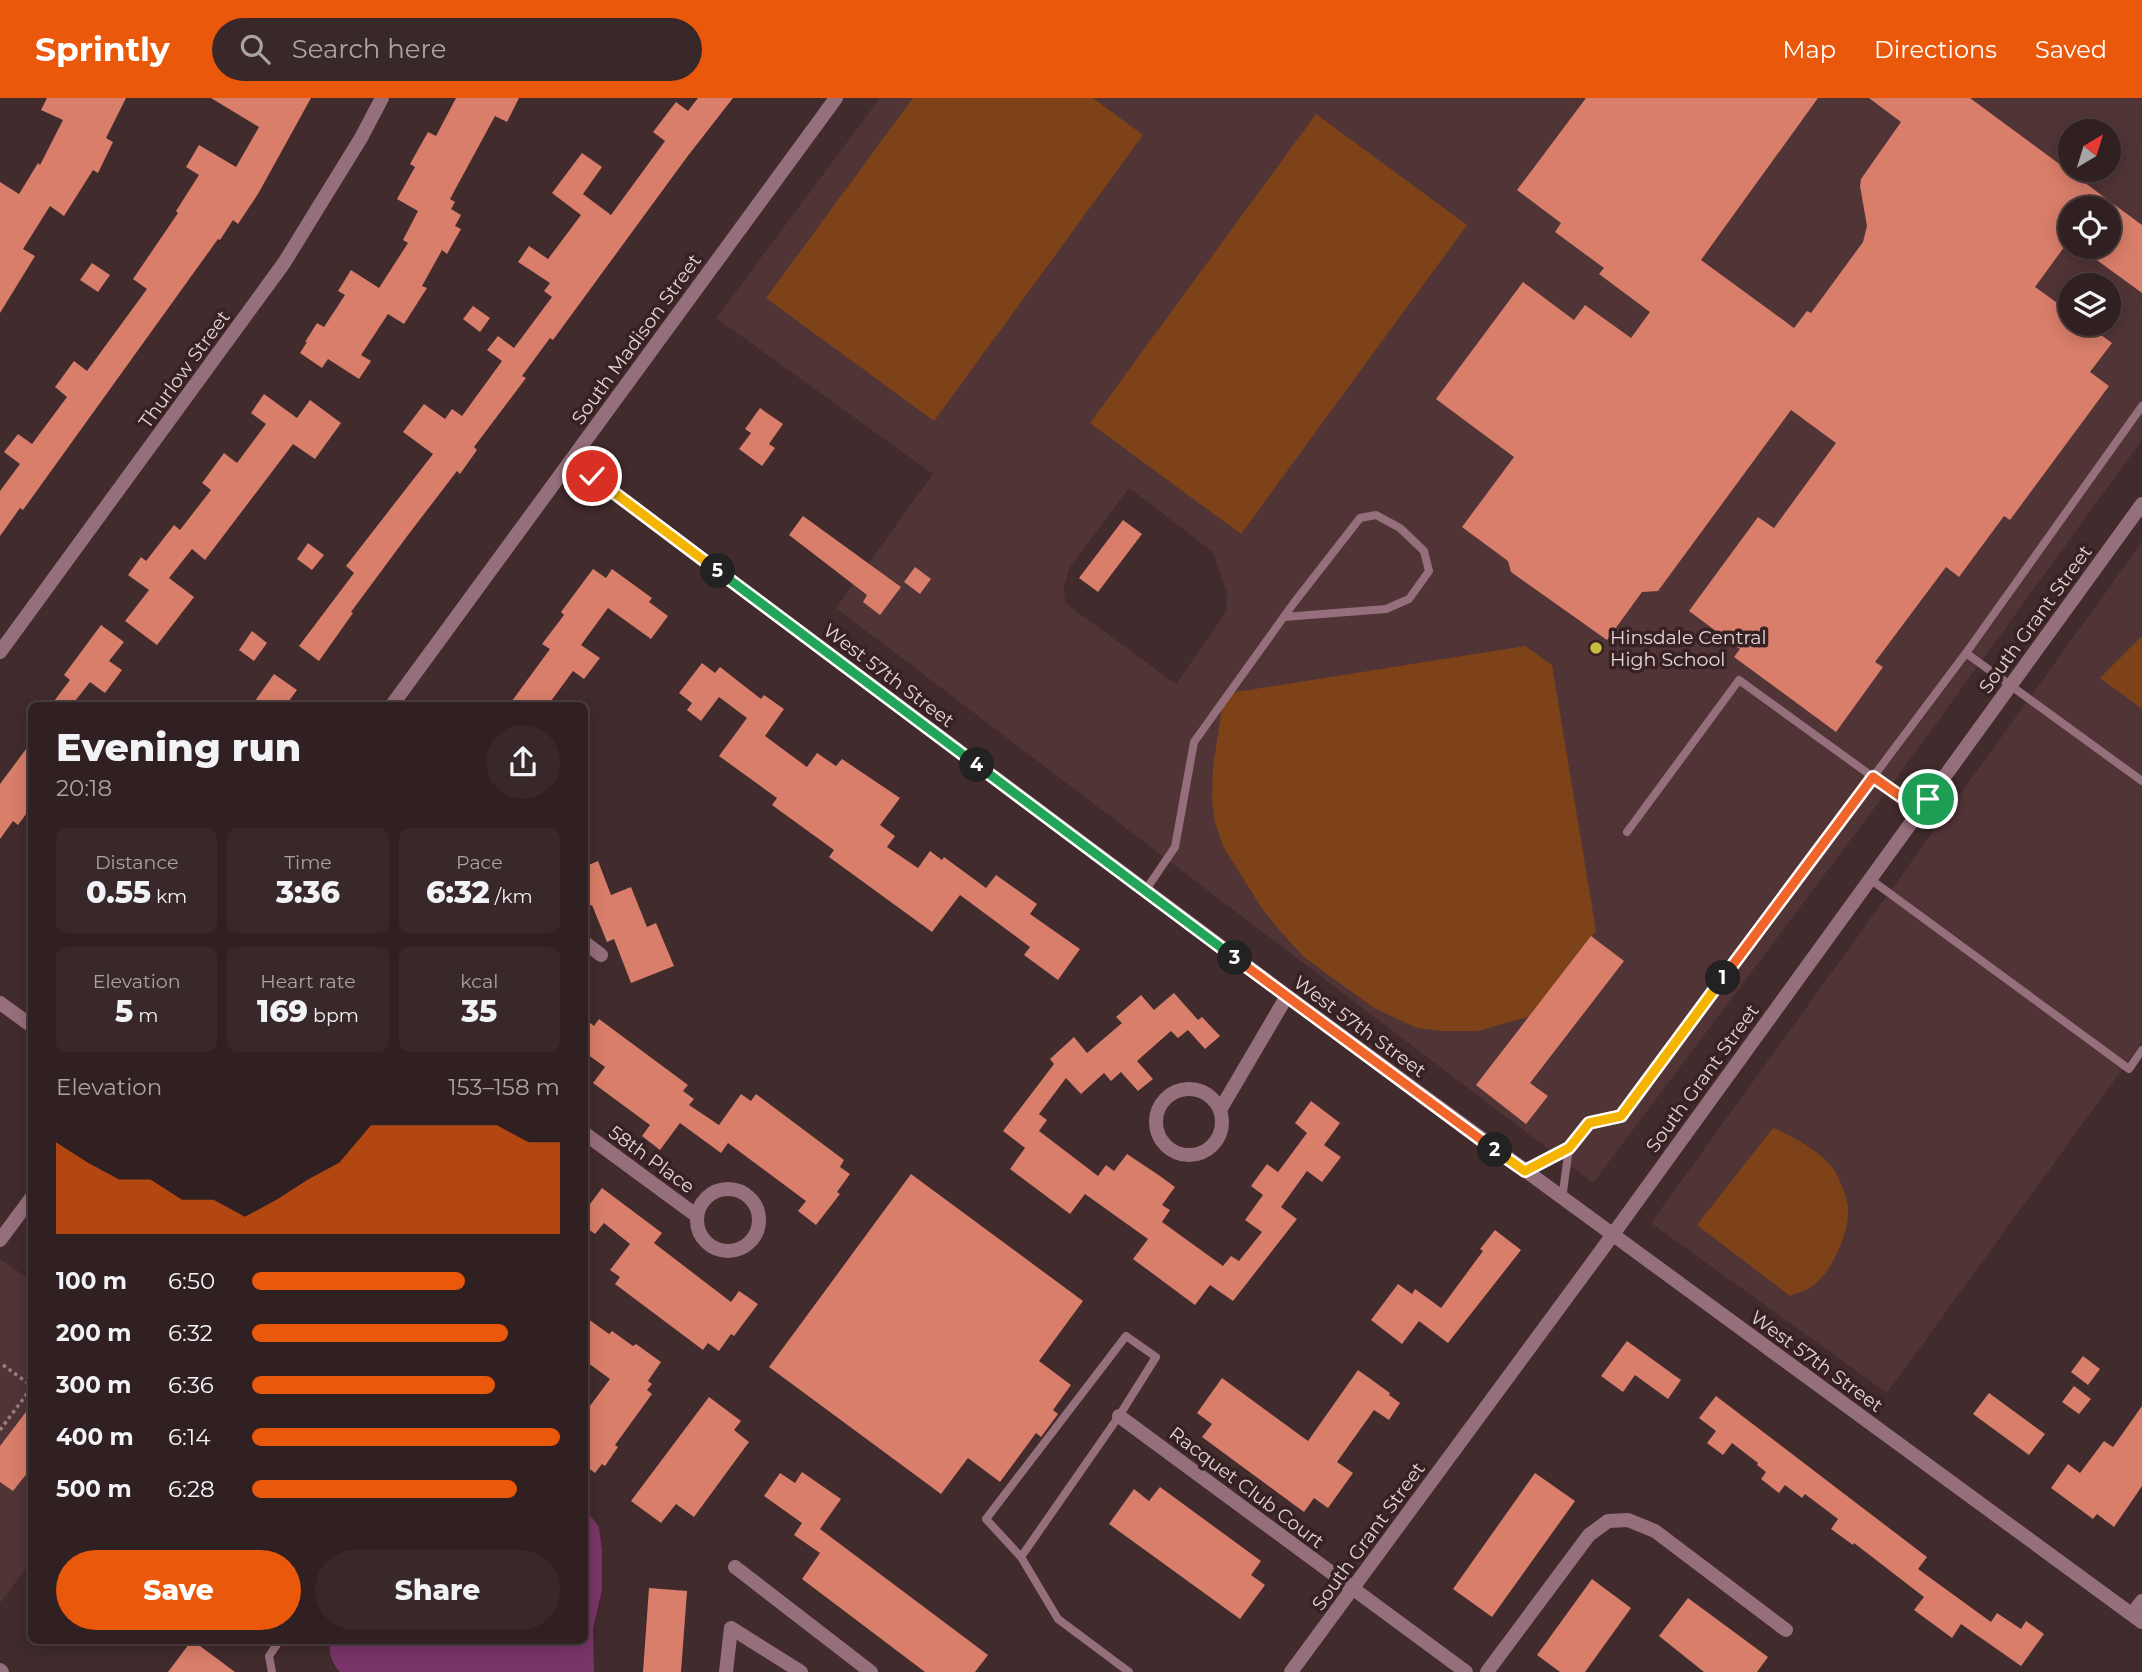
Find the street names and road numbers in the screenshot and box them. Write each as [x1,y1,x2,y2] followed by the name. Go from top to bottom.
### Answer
[567,249,706,429] street label: South Madison Street
[134,306,235,433] street label: Thurlow Street
[1974,540,2097,698] street label: South Grant Street
[819,619,959,732] street label: West 57th Street
[1289,971,1431,1082] street label: West 57th Street
[1641,999,1764,1157] street label: South Grant Street
[604,1121,699,1198] street label: 58th Place
[1746,1306,1888,1417] street label: West 57th Street
[1165,1422,1329,1553] street label: Racquet Club Court
[1307,1457,1430,1615] street label: South Grant Street

